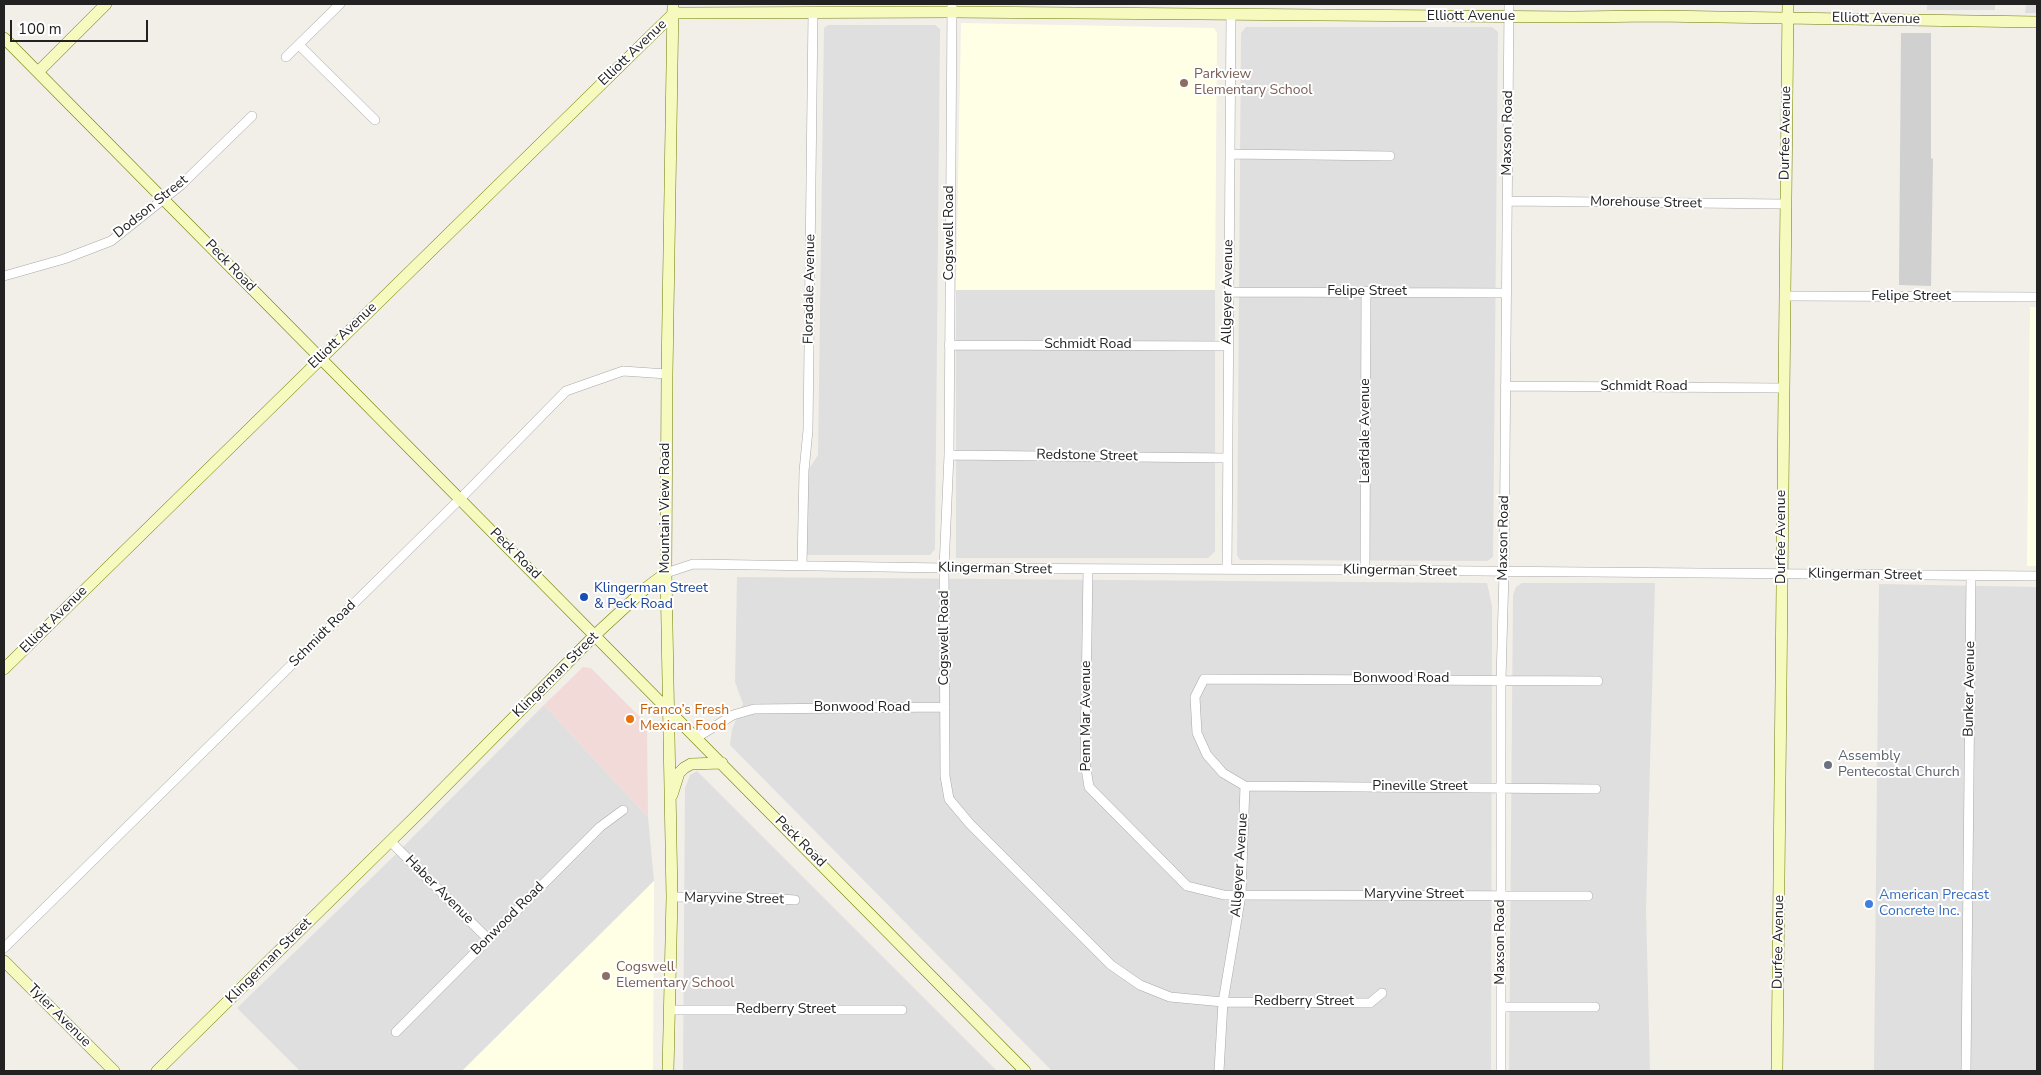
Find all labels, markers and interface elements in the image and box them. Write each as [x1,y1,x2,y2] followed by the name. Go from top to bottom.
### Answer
[1427,9,1515,25] street label: Elliott Avenue
[12,10,150,42] scale bar
[1832,10,1920,28] street label: Elliott Avenue
[595,16,671,90] street label: Elliott Avenue
[18,19,62,39] text: 100 m
[1194,67,1312,100] place label: Parkview Elementary School
[1178,77,1190,89] marker: Parkview Elementary School
[1777,86,1795,180] street label: Durfee Avenue
[1499,90,1517,176] street label: Maxson Road
[111,172,191,242] street label: Dodson Street
[942,185,958,281] street label: Cogswell Road
[1590,194,1702,212] street label: Morehouse Street
[801,234,819,344] street label: Floradale Avenue
[201,237,259,295] street label: Peck Road
[1219,239,1237,345] street label: Allgeyer Avenue
[1327,284,1407,300] street label: Felipe Street
[1871,289,1951,305] street label: Felipe Street
[305,299,381,373] street label: Elliott Avenue
[1044,337,1132,353] street label: Schmidt Road
[1358,378,1374,484] street label: Leafdale Avenue
[1600,379,1688,395] street label: Schmidt Road
[658,443,674,573] street label: Mountain View Road
[1036,447,1138,465] street label: Redstone Street
[1774,490,1790,584] street label: Durfee Avenue
[1495,495,1513,581] street label: Maxson Road
[486,525,544,583] street label: Peck Road
[938,560,1052,578] street label: Klingerman Street
[1343,562,1457,580] street label: Klingerman Street
[1808,566,1922,584] street label: Klingerman Street
[594,581,708,614] place label: Klingerman Street & Peck Road
[17,583,91,657] street label: Elliott Avenue
[937,590,953,686] street label: Cogswell Road
[578,591,590,603] marker: Klingerman Street & Peck Road
[286,597,360,671] street label: Schmidt Road
[510,629,602,721] street label: Klingerman Street
[1961,641,1979,737] street label: Bunker Avenue
[1079,660,1095,772] street label: Penn Mar Avenue
[1353,671,1449,687] street label: Bonwood Road
[814,700,910,716] street label: Bonwood Road
[640,703,729,736] place label: Franco’s Fresh Mexican Food
[624,713,636,725] marker: Franco’s Fresh Mexican Food
[1838,749,1960,782] place label: Assembly Pentecostal Church
[1822,759,1834,771] marker: Assembly Pentecostal Church
[1372,779,1468,795] street label: Pineville Street
[1228,812,1252,918] street label: Allgeyer Avenue
[771,813,829,871] street label: Peck Road
[401,852,477,928] street label: Haber Avenue
[468,879,548,959] street label: Bonwood Road
[1364,887,1464,903] street label: Maryvine Street
[1879,888,1989,920] place label: American Precast Concrete Inc.
[684,890,784,908] street label: Maryvine Street
[1770,895,1788,989] street label: Durfee Avenue
[1863,898,1875,910] marker: American Precast Concrete Inc.
[1493,899,1509,985] street label: Maxson Road
[223,915,315,1007] street label: Klingerman Street
[616,960,734,992] place label: Cogswell Elementary School
[600,970,612,982] marker: Cogswell Elementary School
[24,981,94,1051] street label: Tyler Avenue
[1254,994,1354,1010] street label: Redberry Street
[736,1002,836,1018] street label: Redberry Street

